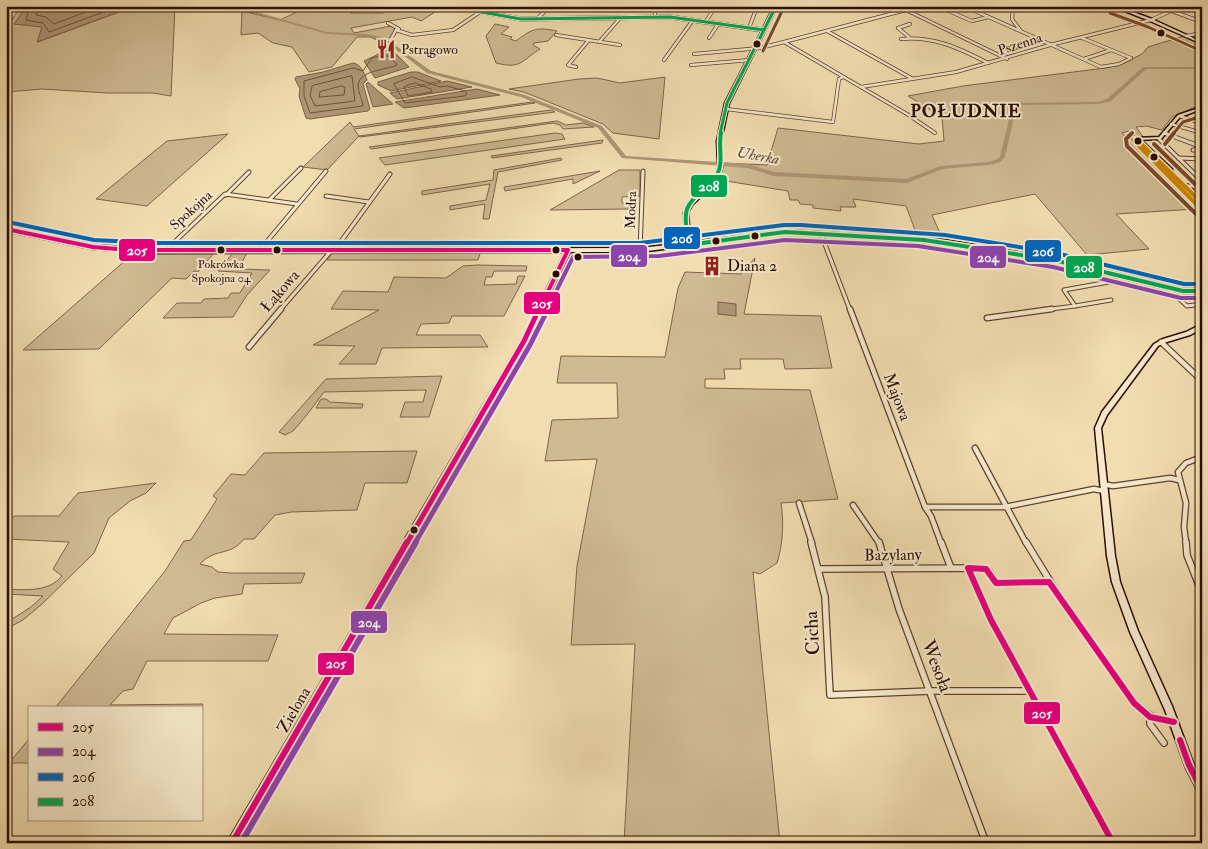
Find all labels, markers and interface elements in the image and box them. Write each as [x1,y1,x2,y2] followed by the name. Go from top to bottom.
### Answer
[1156,28,1166,38] unlabelled marker
[996,29,1045,59] street label: Pszenna
[375,38,397,60] restaurant icon: Pstrągowo
[752,39,762,49] unlabelled marker
[401,41,458,58] place label: Pstrągowo
[910,100,1022,123] district label: POŁUDNIE
[1133,136,1143,146] unlabelled marker
[735,143,781,169] water label: Uherka
[1149,152,1159,162] unlabelled marker
[690,174,728,198] line badge: 208
[699,178,720,195] text: 208
[166,186,216,234] street label: Spokojna
[622,191,640,229] street label: Modra
[663,226,701,250] line badge: 206
[671,230,694,247] text: 206
[750,231,760,241] unlabelled marker
[711,236,721,246] unlabelled marker
[118,238,156,262] line badge: 205
[1024,239,1062,263] line badge: 206
[127,242,148,259] text: 205
[1032,243,1055,260] text: 206
[610,244,648,268] line badge: 204
[216,245,226,255] marker: Pokrówka Spokojna 04
[272,245,282,255] unlabelled marker
[551,245,561,255] unlabelled marker
[969,245,1007,269] line badge: 204
[618,248,641,265] text: 204
[977,249,1000,266] text: 204
[573,252,583,262] unlabelled marker
[701,255,723,277] building icon: Diana 2
[1065,255,1103,279] line badge: 208
[727,256,777,276] place label: Diana 2
[192,257,251,286] place label: Pokrówka Spokojna 04
[1074,259,1095,276] text: 208
[256,265,304,316] street label: Łąkowa
[551,269,561,279] unlabelled marker
[523,291,561,315] line badge: 205
[532,295,553,312] text: 205
[879,370,915,424] street label: Majowa
[409,525,419,535] unlabelled marker
[864,544,923,566] street label: Bazylany
[350,610,388,634] line badge: 204
[799,610,825,656] street label: Cicha
[358,614,381,631] text: 204
[916,636,958,696] street label: Wesoła
[317,652,355,676] line badge: 205
[326,655,347,672] text: 205
[273,683,315,736] street label: Zielona
[1023,701,1061,725] line badge: 205
[1032,705,1053,722] text: 205
[28,706,202,822] legend
[72,718,94,737] text: 205
[72,742,96,761] text: 204
[72,768,96,787] text: 206
[72,792,94,811] text: 208

